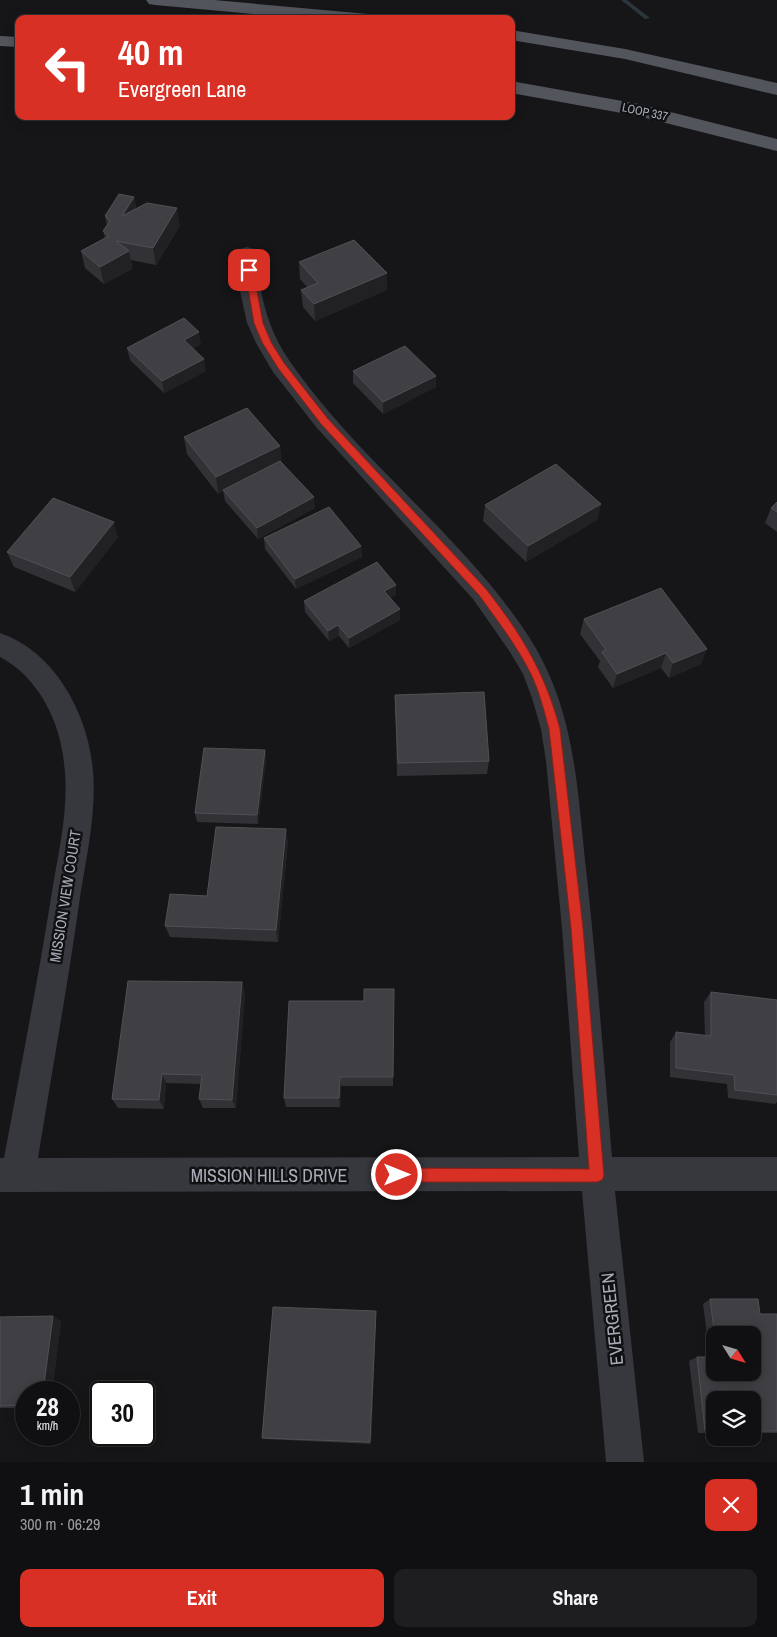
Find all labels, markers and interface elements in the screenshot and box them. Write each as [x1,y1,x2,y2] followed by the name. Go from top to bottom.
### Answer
[118,29,183,76] text: 40 m
[35,35,100,100] icon: left
[118,74,246,104] text: Evergreen Lane
[621,99,670,125] street label: LOOP 337
[228,249,270,291] pin
[235,256,263,284] icon: arrive
[44,828,86,964] street label: MISSION VIEW COURT
[370,1148,422,1200] position arrow
[191,1163,347,1188] street label: MISSION HILLS DRIVE
[595,1272,629,1366] street label: EVERGREEN
[706,1326,761,1381] north arrow
[706,1326,761,1446] map controls
[90,1381,155,1446] speed limit sign: 30
[36,1390,59,1424] text: 28
[706,1391,761,1446] button: layers
[37,1418,58,1434] text: km/h
[20,1474,84,1514] text: 1 min
[705,1479,757,1531] button: close
[20,1513,100,1535] text: 300 m · 06:29
[20,1569,384,1627] button: Exit
[394,1569,757,1627] button: Share

